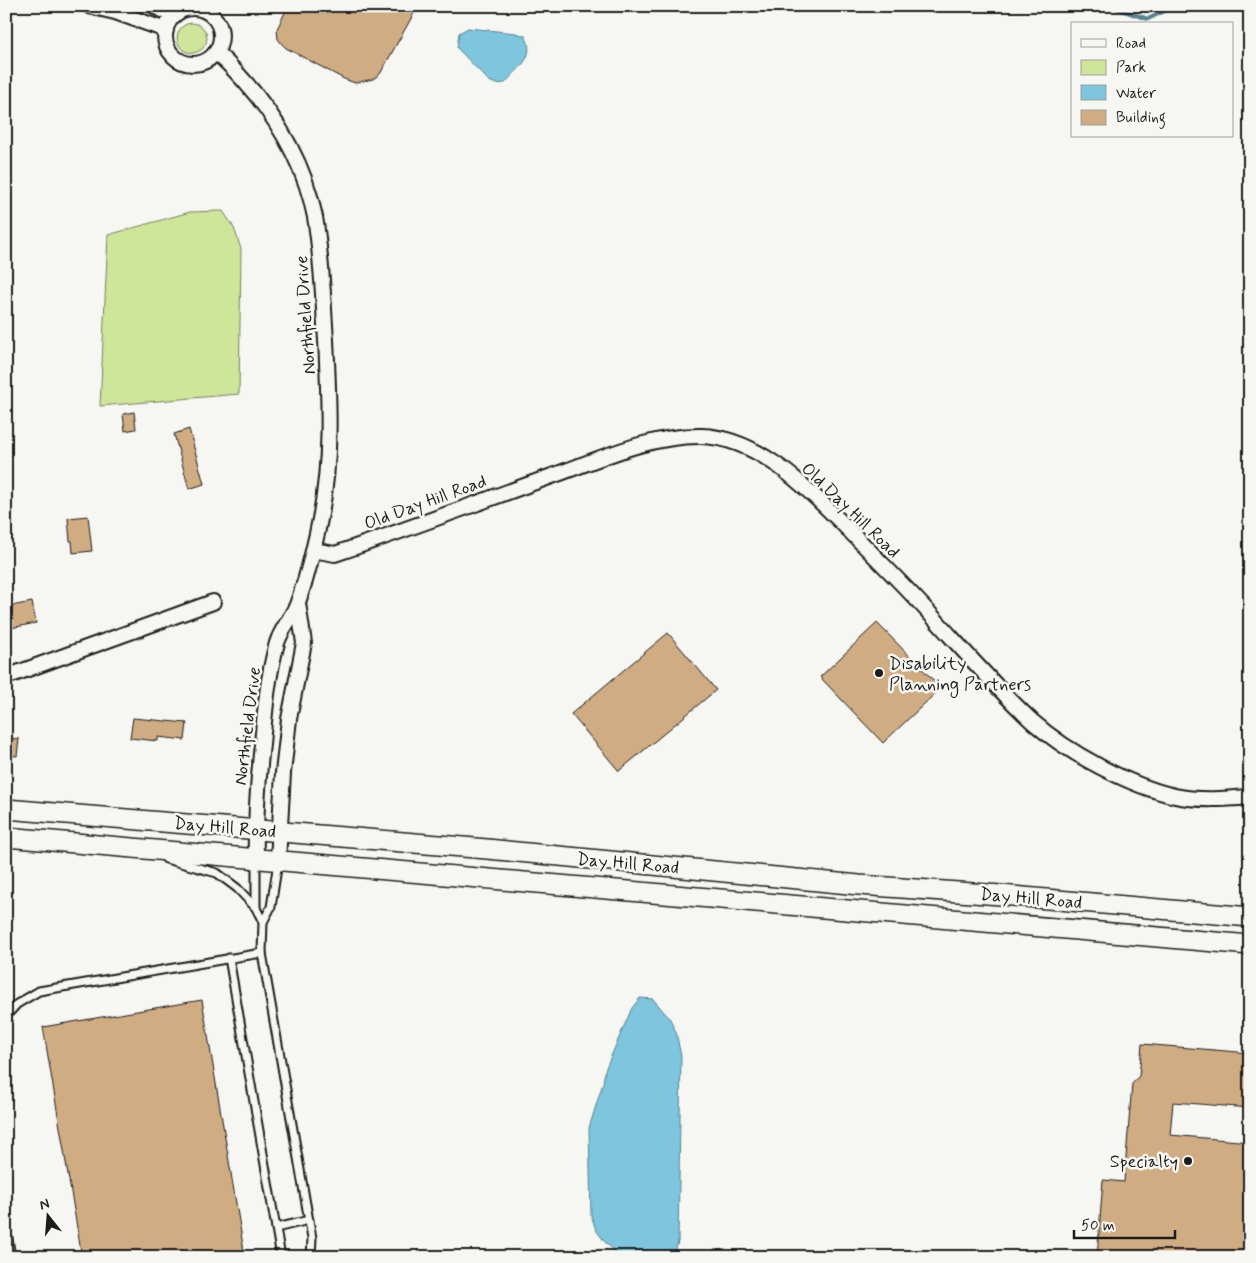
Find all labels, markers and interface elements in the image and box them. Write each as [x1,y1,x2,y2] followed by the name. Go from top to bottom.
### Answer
[1071,22,1234,138] legend
[1116,34,1146,54] text: Road
[1116,58,1146,78] text: Park
[1116,84,1156,104] text: Water
[1116,108,1166,129] text: Building
[290,255,322,375] street label: Northfield Drive
[796,457,905,564] street label: Old Day Hill Road
[361,470,490,536] street label: Old Day Hill Road
[889,652,1031,698] place label: Disability Planning Partners
[229,666,267,787] street label: Northfield Drive
[873,667,885,679] marker: Disability Planning Partners
[173,812,277,844] street label: Day Hill Road
[576,848,680,880] street label: Day Hill Road
[979,883,1083,915] street label: Day Hill Road
[1110,1150,1178,1174] place label: Specialty
[1182,1155,1194,1167] marker: Specialty
[22,1190,72,1240] north arrow
[37,1195,52,1214] text: N
[1074,1208,1175,1240] scale bar
[1081,1216,1115,1236] text: 50 m

